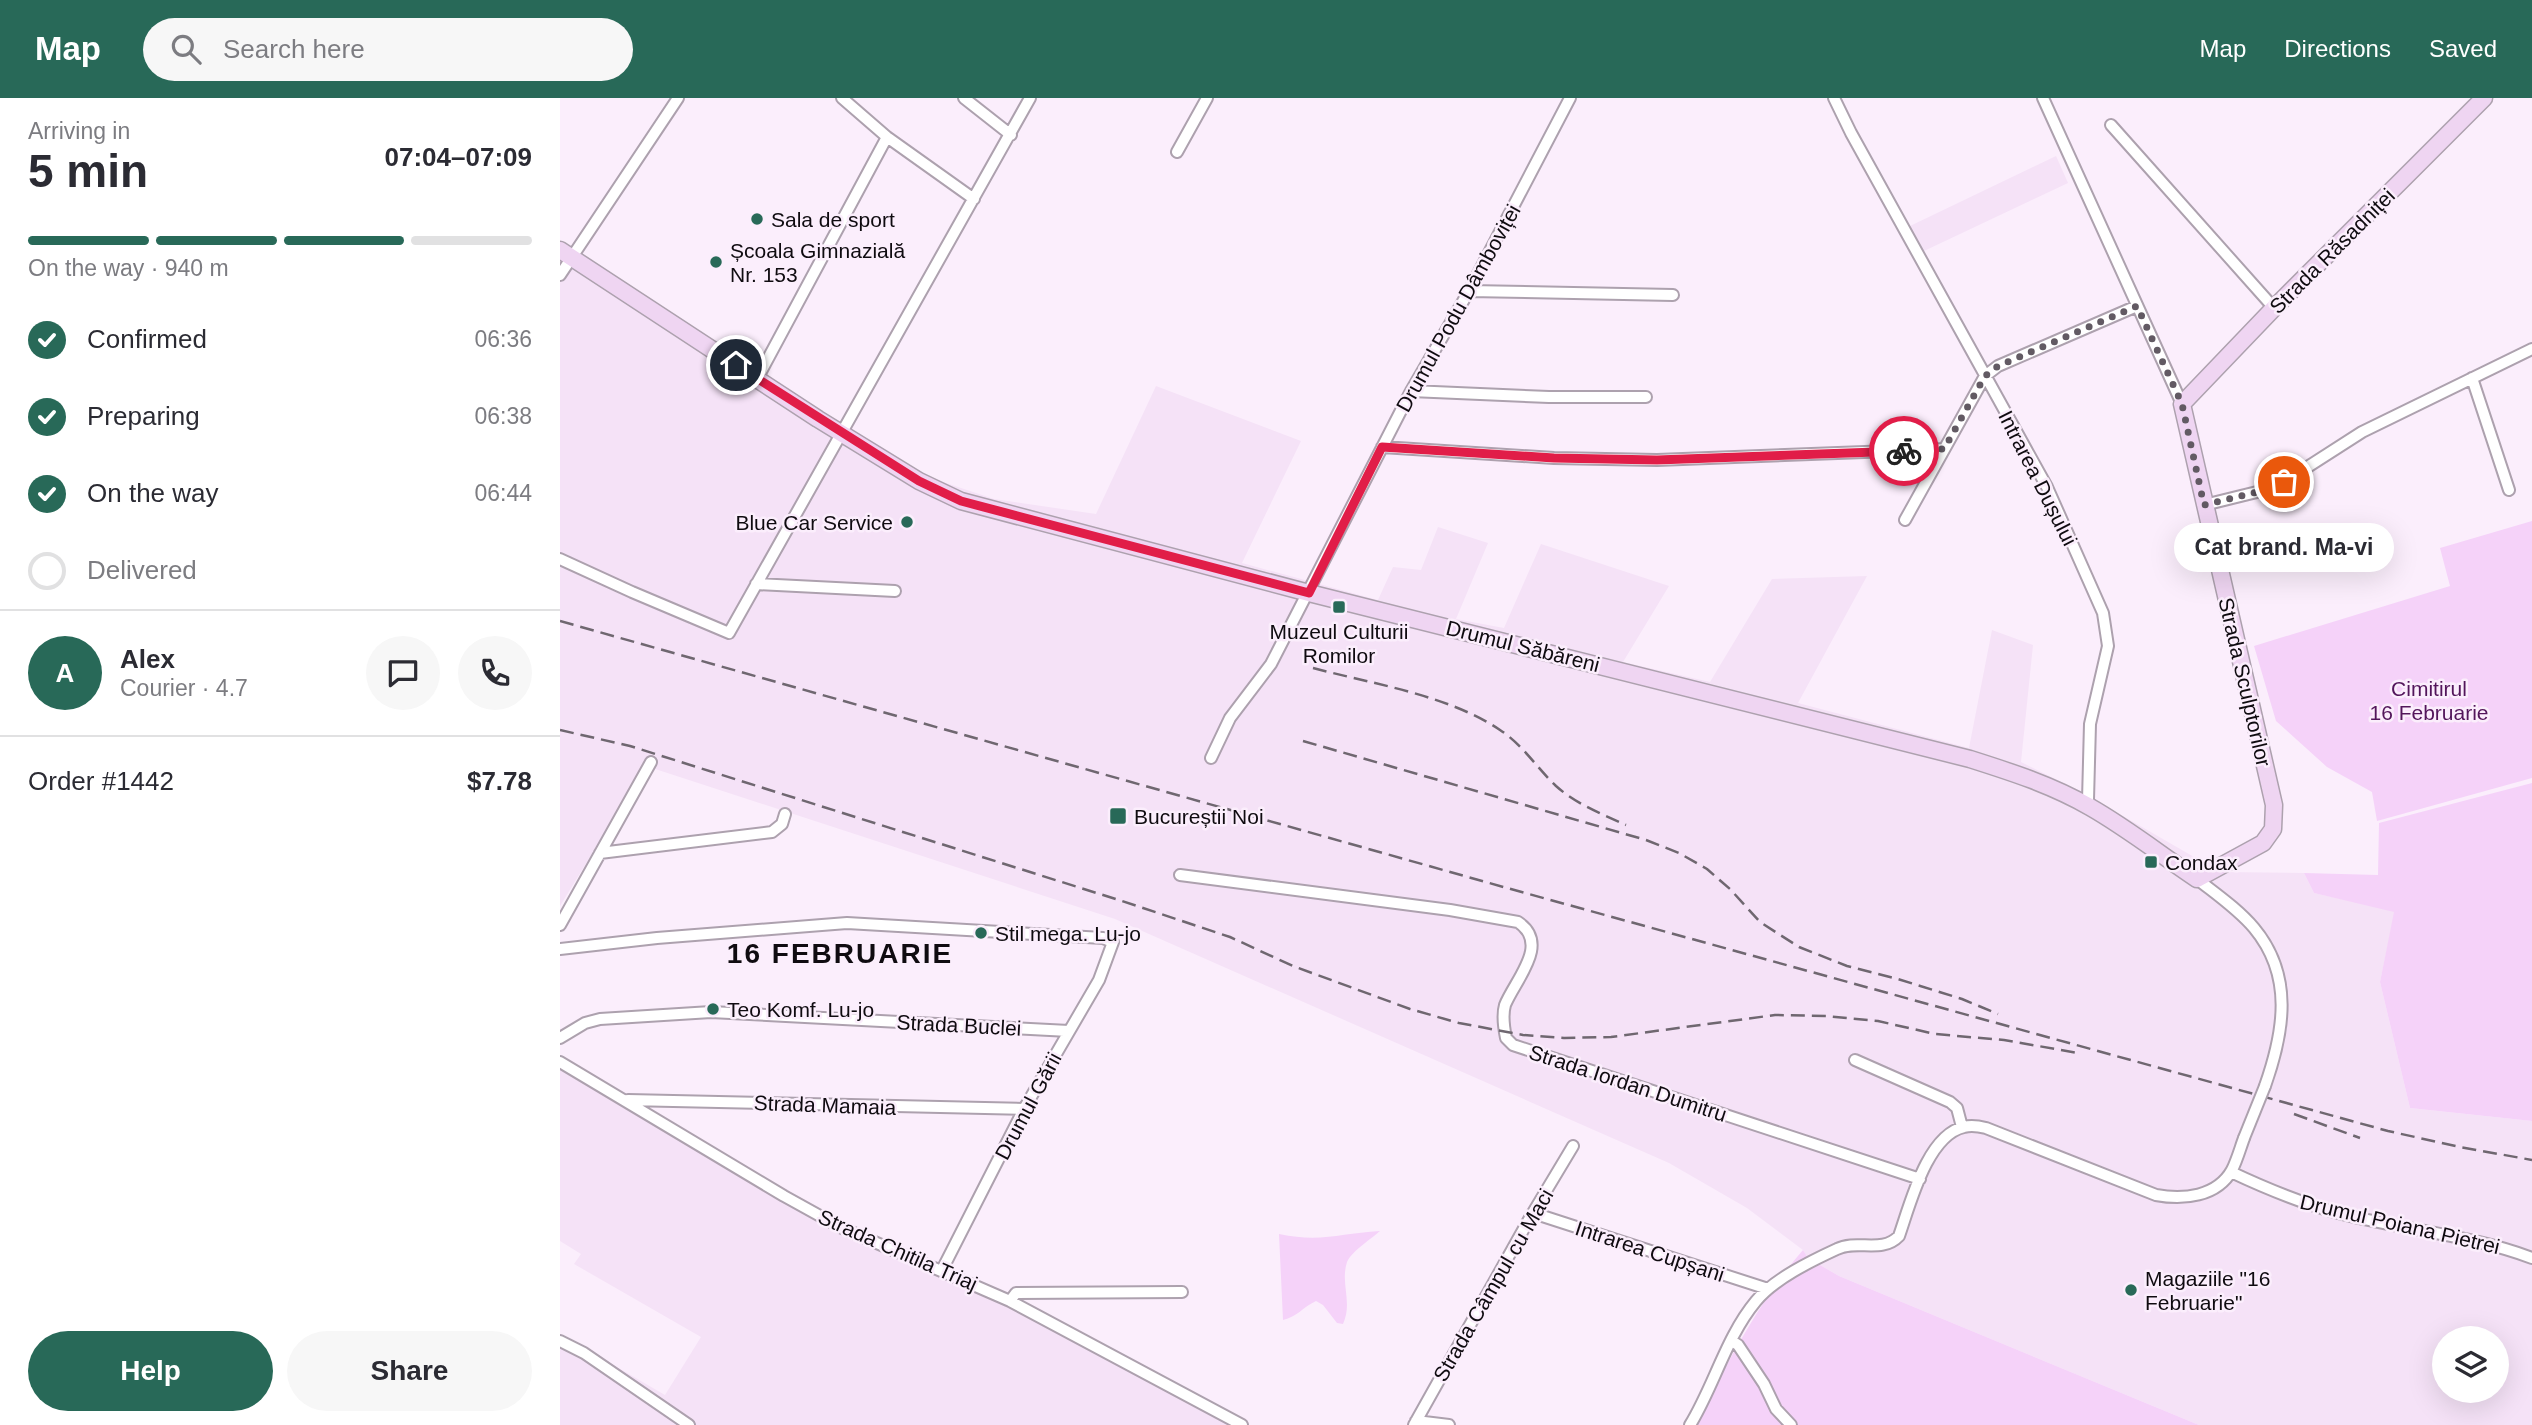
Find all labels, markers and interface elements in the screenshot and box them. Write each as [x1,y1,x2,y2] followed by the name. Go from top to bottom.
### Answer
[143,18,633,81] search box
[35,30,101,67] text: Map
[167,30,205,68] icon: search
[223,34,365,64] text: Search here
[2200,35,2246,62] text: Map
[2284,35,2391,62] text: Directions
[2429,35,2497,62] text: Saved
[28,118,130,144] text: Arriving in
[385,142,532,172] text: 07:04–07:09
[28,145,148,197] text: 5 min
[2265,184,2399,318] street label: Strada Răsadniței
[1391,200,1525,416] street label: Drumul Podu Dâmboviței
[771,208,895,231] place label: Sala de sport
[749,211,765,227] marker: Sala de sport
[730,239,905,286] place label: Școala Gimnazială Nr. 153
[708,254,724,270] marker: Școala Gimnazială Nr. 153
[28,255,229,281] text: On the way · 940 m
[28,321,66,359] icon: check
[87,324,207,354] text: Confirmed
[474,326,532,352] text: 06:36
[706,335,766,395] pin
[717,346,755,384] icon: home
[28,398,66,436] icon: check
[87,401,200,431] text: Preparing
[474,403,532,429] text: 06:38
[1994,407,2082,549] street label: Intrarea Dușului
[1869,416,1939,486] courier
[1885,432,1923,470] icon: bike
[2254,452,2314,512] pin
[2265,463,2303,501] icon: bag
[28,475,66,513] icon: check
[87,478,219,508] text: On the way
[474,480,532,506] text: 06:44
[735,511,893,534] place label: Blue Car Service
[899,514,915,530] marker: Blue Car Service
[2174,524,2394,573] callout: Cat brand. Ma-vi
[2195,534,2373,560] text: Cat brand. Ma-vi
[87,555,197,585] text: Delivered
[2214,595,2276,769] street label: Strada Sculptorilor
[1331,599,1347,615] marker: Muzeul Culturii Romilor
[1444,616,1602,676] street label: Drumul Săbăreni
[1270,620,1408,667] place label: Muzeul Culturii Romilor
[366,636,440,710] button: chat
[458,636,532,710] button: phone
[120,644,175,674] text: Alex
[56,658,74,688] text: A
[120,675,248,701] text: Courier · 4.7
[2369,677,2489,724] park label: Cimitirul 16 Februarie
[28,766,174,796] text: Order #1442
[467,766,532,796] text: $7.78
[1134,805,1264,828] place label: Bucureștii Noi
[1108,806,1128,826] marker: Bucureștii Noi
[2165,851,2238,874] place label: Condax
[2143,854,2159,870] marker: Condax
[995,922,1141,945] place label: Stil mega. Lu-jo
[973,925,989,941] marker: Stil mega. Lu-jo
[727,938,953,969] district label: 16 FEBRUARIE
[727,998,874,1021] place label: Teo Komf. Lu-jo
[705,1001,721,1017] marker: Teo Komf. Lu-jo
[896,1010,1022,1040] street label: Strada Buclei
[1526,1040,1730,1126] street label: Strada Iordan Dumitru
[990,1049,1066,1163] street label: Drumul Gării
[753,1091,897,1119] street label: Strada Mamaia
[1428,1185,1558,1385] street label: Strada Câmpul cu Maci
[2298,1190,2502,1258] street label: Drumul Poiana Pietrei
[815,1205,981,1295] street label: Strada Chitila Triaj
[1573,1216,1727,1286] street label: Intrarea Cupșani
[2145,1267,2270,1314] place label: Magaziile "16 Februarie"
[2123,1282,2139,1298] marker: Magaziile "16 Februarie"
[2432,1326,2509,1403] map controls
[2432,1326,2509,1403] button: layers
[28,1331,273,1411] button: Help
[287,1331,532,1411] button: Share

